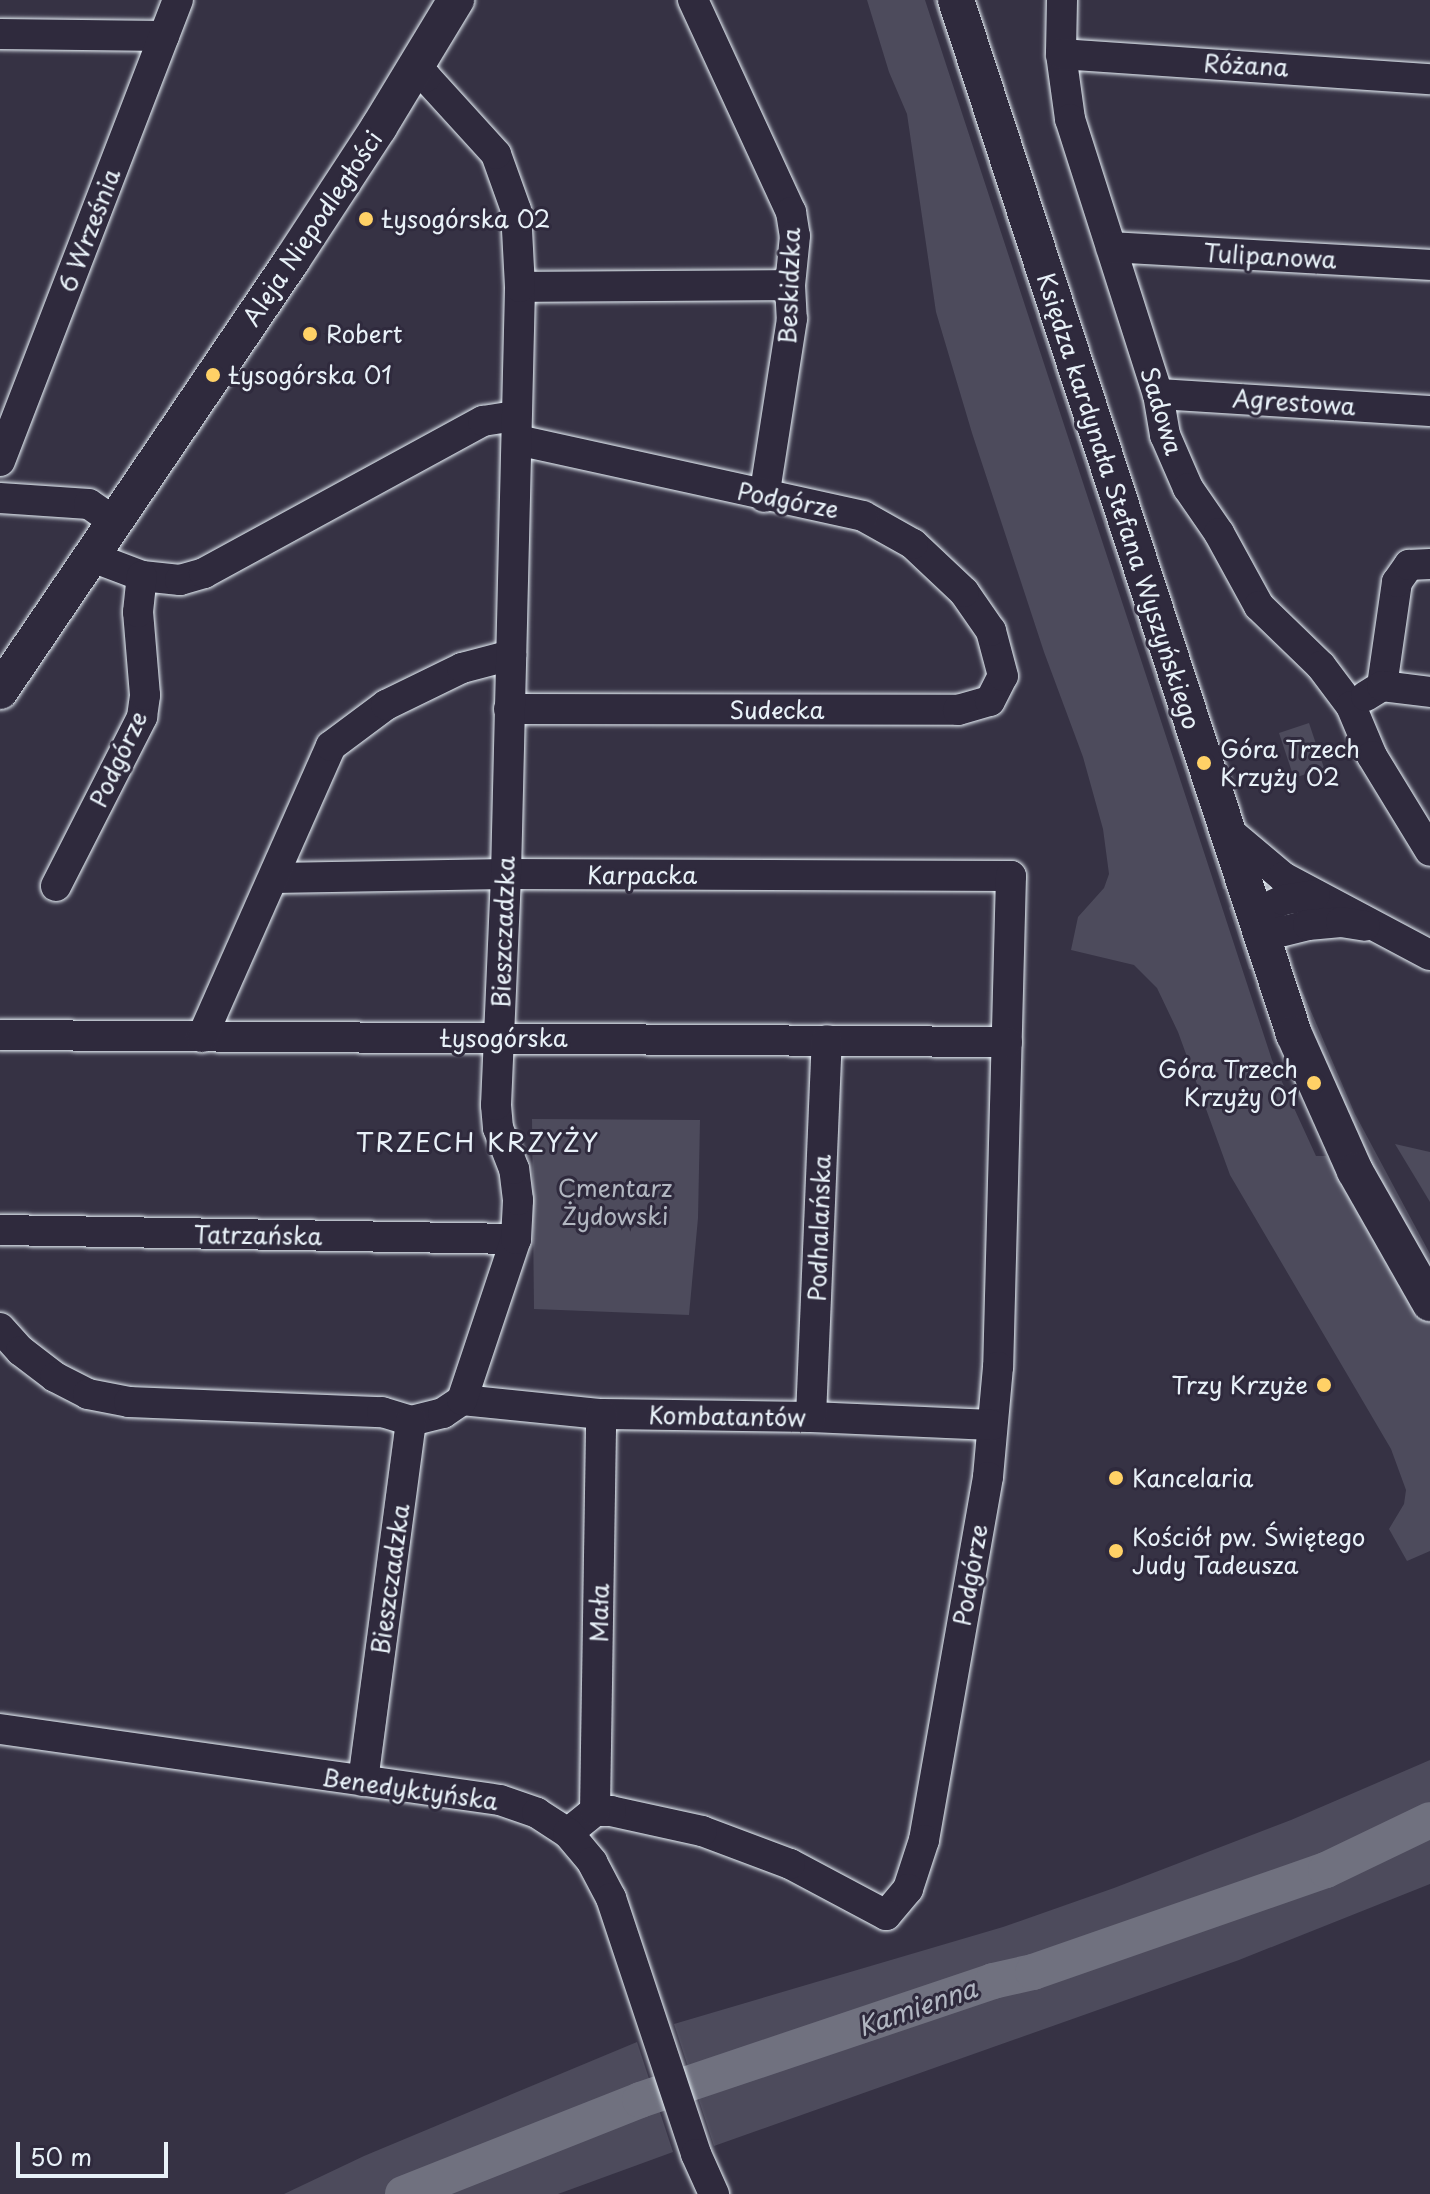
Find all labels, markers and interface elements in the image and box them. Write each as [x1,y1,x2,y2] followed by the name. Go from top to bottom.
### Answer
[1203,48,1289,82] street label: Różana
[236,125,388,331] street label: Aleja Niepodległości
[52,164,126,296] street label: 6 Września
[382,205,551,233] place label: Łysogórska 02
[357,210,375,228] marker: Łysogórska 02
[773,227,805,345] street label: Beskidzka
[1203,238,1337,274] street label: Tulipanowa
[1031,269,1207,733] street label: Księdza kardynała Stefana Wyszyńskiego
[326,320,403,348] place label: Robert
[301,325,319,343] marker: Robert
[229,361,392,389] place label: Łysogórska 01
[1135,364,1189,458] street label: Sadowa
[204,366,222,384] marker: Łysogórska 01
[1231,383,1357,421] street label: Agrestowa
[735,476,841,524] street label: Podgórze
[729,696,825,724] street label: Sudecka
[83,706,153,812] street label: Podgórze
[1220,735,1361,791] place label: Góra Trzech Krzyży 02
[1195,754,1213,772] marker: Góra Trzech Krzyży 02
[486,856,520,1008] street label: Bieszczadzka
[587,861,697,889] street label: Karpacka
[440,1024,568,1052] street label: Łysogórska
[1157,1055,1298,1111] place label: Góra Trzech Krzyży 01
[1305,1074,1323,1092] marker: Góra Trzech Krzyży 01
[358,1126,598,1158] district label: TRZECH KRZYŻY
[802,1154,836,1302] street label: Podhalańska
[558,1174,672,1230] park label: Cmentarz Żydowski
[194,1219,322,1251] street label: Tatrzańska
[1171,1371,1308,1399] place label: Trzy Krzyże
[1315,1376,1333,1394] marker: Trzy Krzyże
[648,1400,806,1432] street label: Kombatantów
[1132,1464,1253,1492] place label: Kancelaria
[1107,1469,1125,1487] marker: Kancelaria
[365,1502,415,1656] street label: Bieszczadzka
[947,1522,993,1628] street label: Podgórze
[1132,1523,1367,1579] place label: Kościół pw. Świętego Judy Tadeusza
[1107,1542,1125,1560] marker: Kościół pw. Świętego Judy Tadeusza
[584,1583,614,1643] street label: Mała
[320,1762,500,1816] street label: Benedyktyńska
[853,1972,981,2042] water label: Kamienna
[20,2126,172,2176] scale bar
[30,2138,92,2174] text: 50 m

